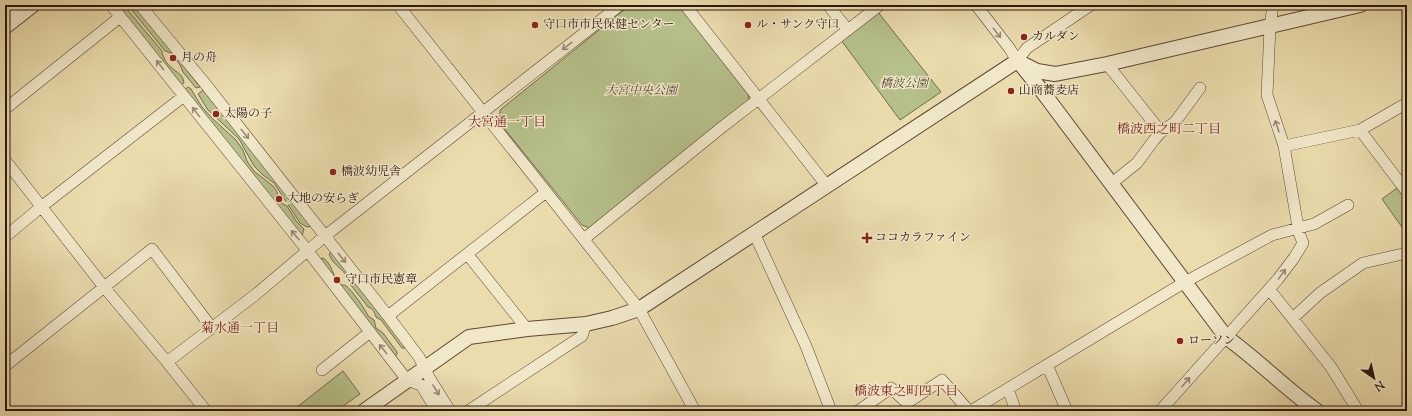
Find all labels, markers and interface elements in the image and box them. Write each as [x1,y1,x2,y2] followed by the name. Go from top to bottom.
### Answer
[543,16,675,34] place label: 守口市市民保健センター
[756,16,839,34] place label: ル・サンク守口
[530,20,540,30] marker: 守口市市民保健センター
[743,20,753,30] marker: ル・サンク守口
[993,27,1001,38] one-way arrow
[1032,28,1080,46] place label: カルダン
[1019,32,1029,42] marker: カルダン
[562,42,573,51] one-way arrow
[181,49,217,67] place label: 月の舟
[168,53,178,63] marker: 月の舟
[155,60,164,71] one-way arrow
[880,75,930,93] park label: 橋波公園
[605,82,679,100] park label: 大宮中央公園
[1019,82,1079,100] place label: 山商蕎麦店
[1006,86,1016,96] marker: 山商蕎麦店
[224,105,272,123] place label: 太陽の子
[192,106,200,117] one-way arrow
[211,109,221,119] marker: 太陽の子
[468,114,546,132] district label: 大宮通一丁目
[1273,120,1281,132] one-way arrow
[1117,121,1221,139] district label: 橋波西之町二丁目
[240,128,249,139] one-way arrow
[341,163,401,181] place label: 橋波幼児舎
[328,167,338,177] marker: 橋波幼児舎
[287,190,359,208] place label: 大地の安らぎ
[274,194,284,204] marker: 大地の安らぎ
[875,229,971,247] place label: ココカラファイン
[290,230,299,241] one-way arrow
[862,233,872,243] marker: ココカラファイン
[338,253,347,264] one-way arrow
[1277,269,1286,280] one-way arrow
[345,271,417,289] place label: 守口市民憲章
[332,275,342,285] marker: 守口市民憲章
[201,320,279,338] district label: 菊水通一丁目
[1188,332,1236,350] place label: ローソン
[1175,336,1185,346] marker: ローソン
[379,343,388,354] one-way arrow
[1354,358,1394,398] north arrow
[1371,376,1388,395] text: N
[1181,377,1191,387] one-way arrow
[854,383,958,401] district label: 橋波東之町四丁目
[432,384,441,395] one-way arrow

